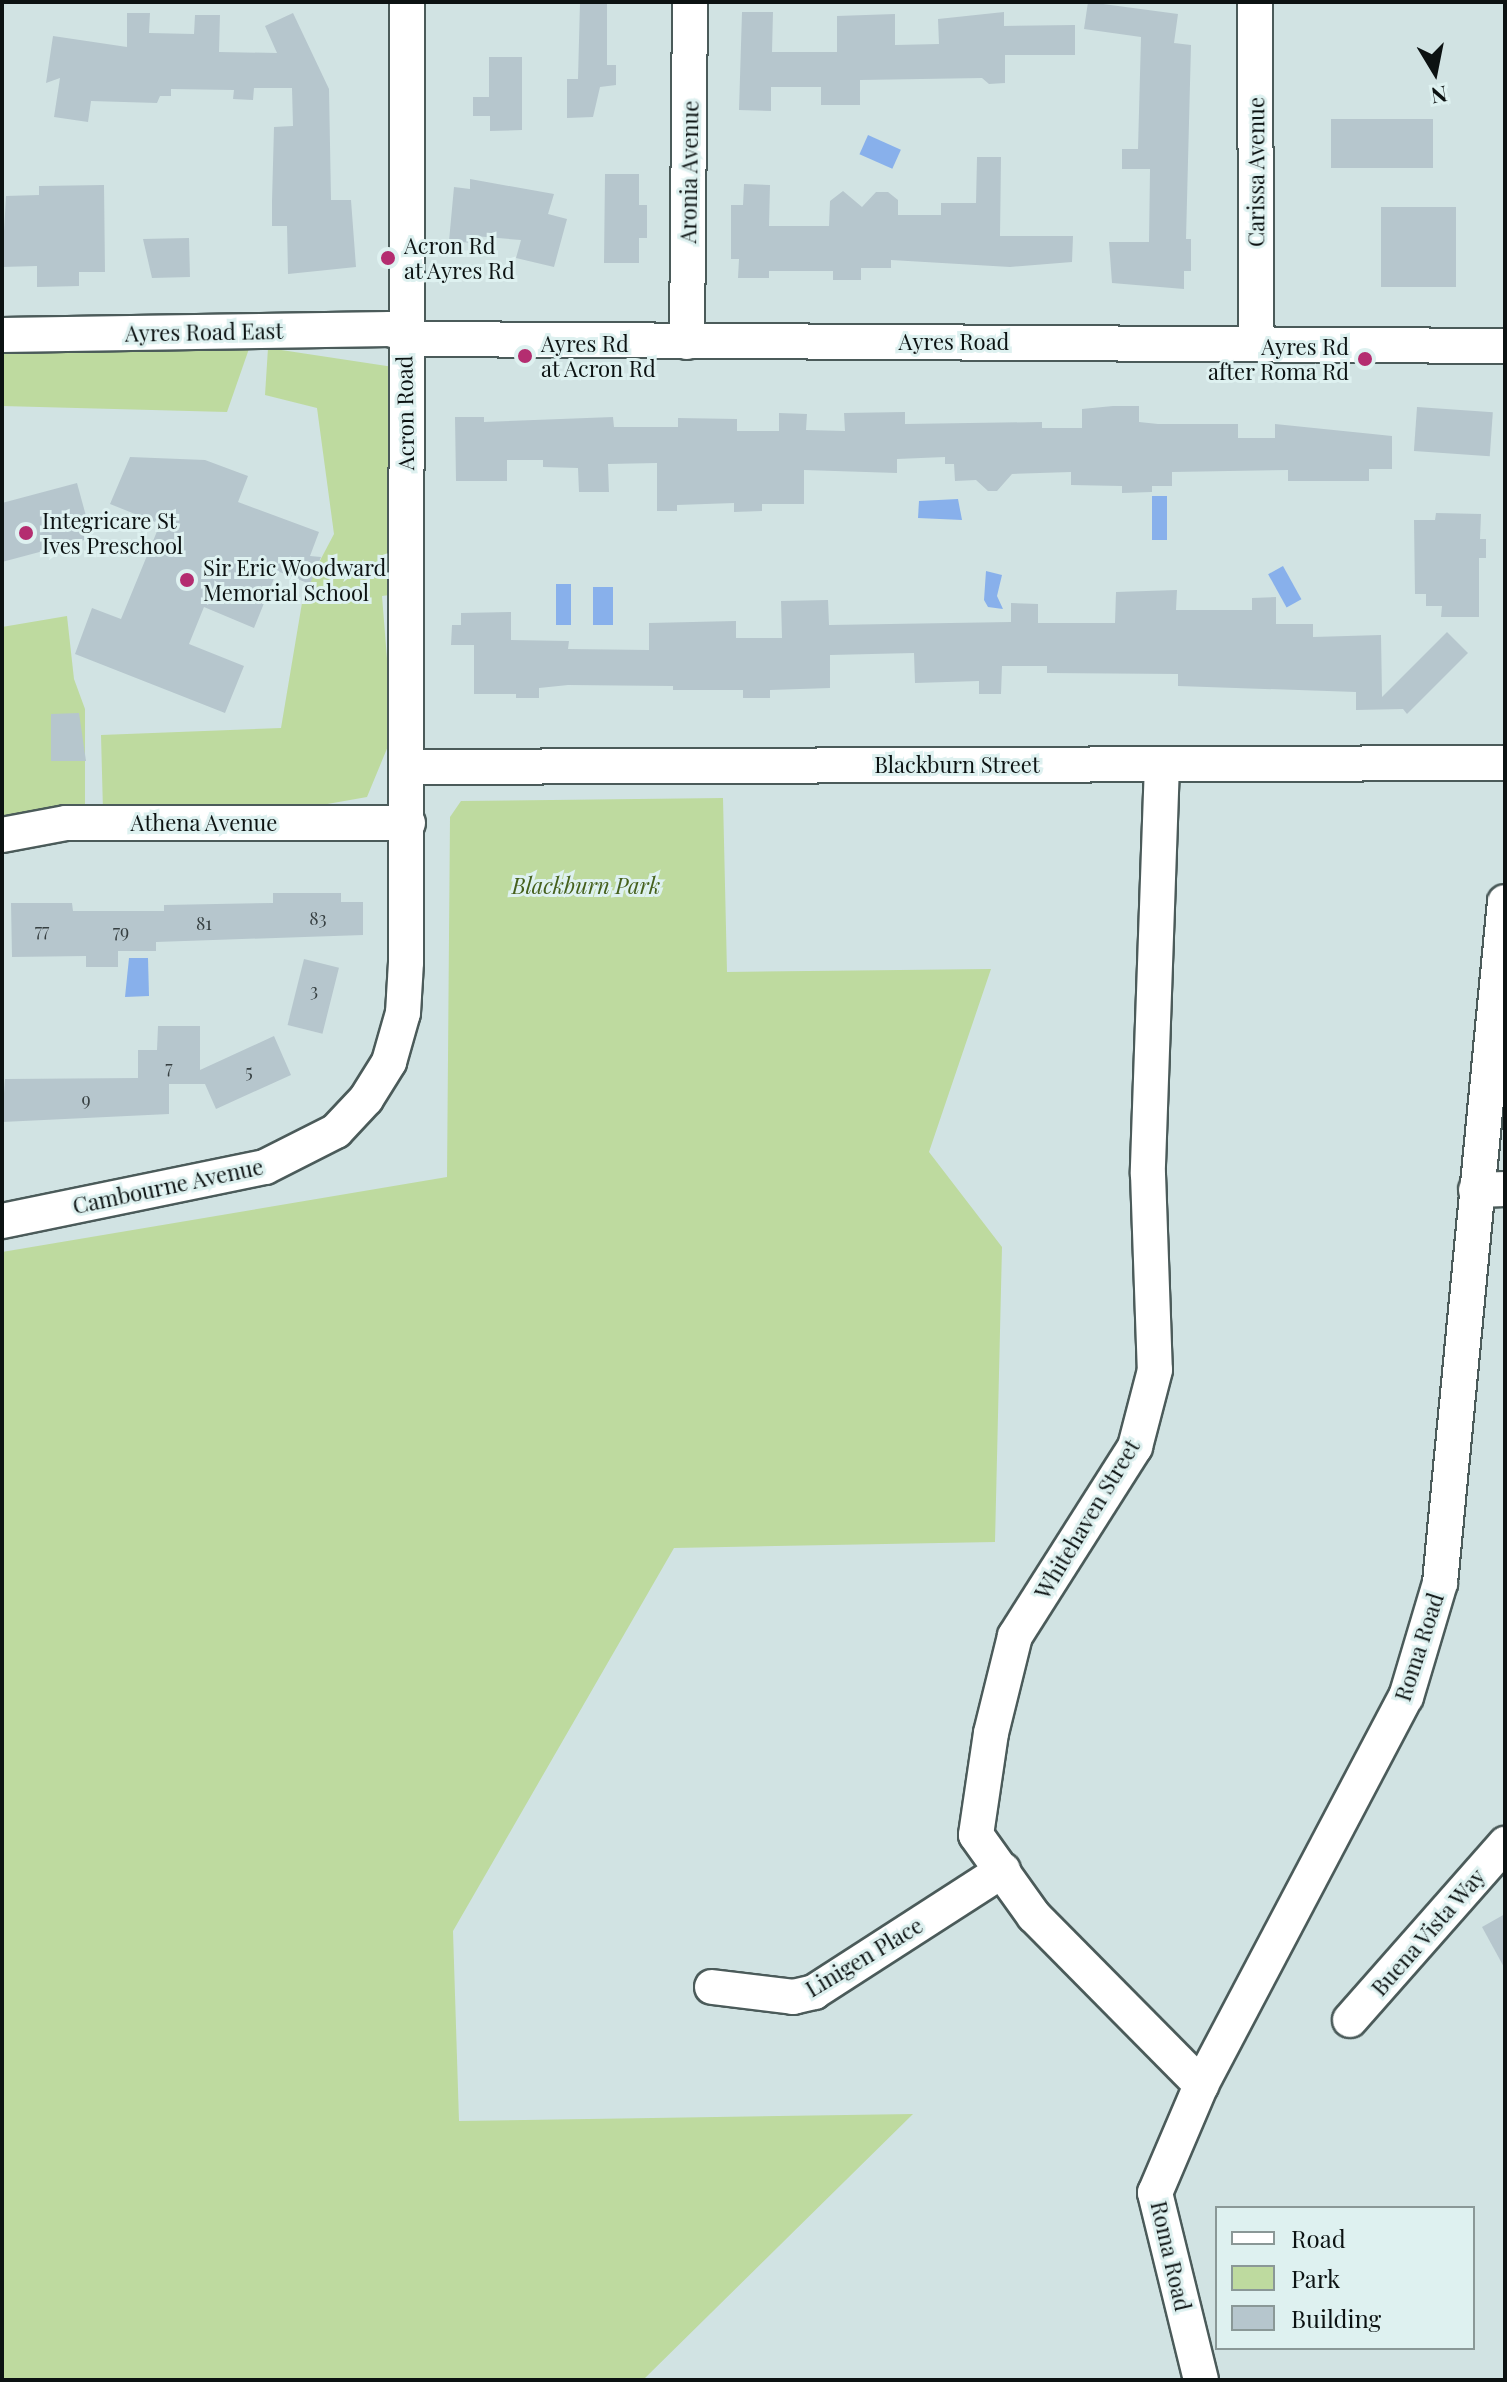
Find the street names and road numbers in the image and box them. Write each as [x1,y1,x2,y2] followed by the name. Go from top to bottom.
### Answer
[1243,96,1269,248] street label: Carissa Avenue
[675,100,703,244] street label: Aronia Avenue
[125,317,283,347] street label: Ayres Road East
[899,329,1009,355] street label: Ayres Road
[391,355,419,471] street label: Acron Road
[874,752,1040,778] street label: Blackburn Street
[130,810,278,836] street label: Athena Avenue
[70,1153,266,1219] street label: Cambourne Avenue
[1029,1435,1145,1603] street label: Whitehaven Street
[1389,1590,1449,1704] street label: Roma Road
[1365,1862,1491,2002] street label: Buena Vista Way
[801,1912,927,2002] street label: Linigen Place
[1146,2198,1196,2314] street label: Roma Road

